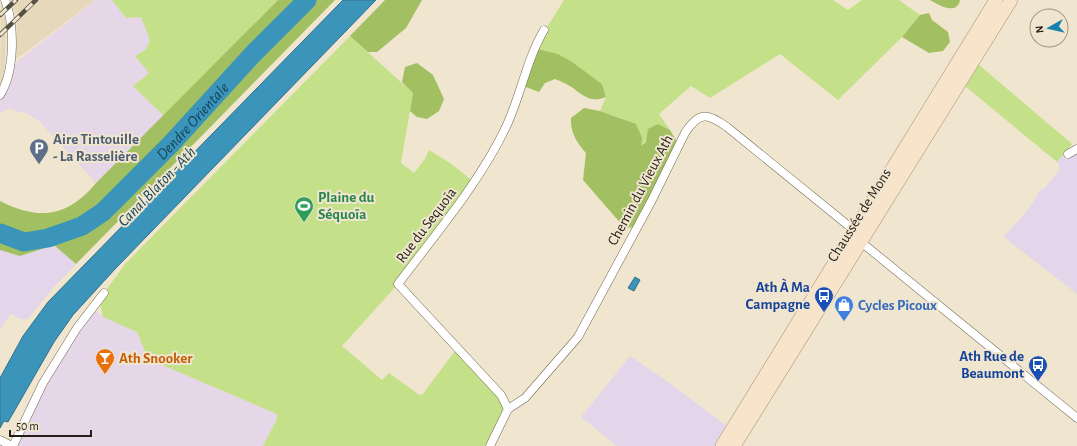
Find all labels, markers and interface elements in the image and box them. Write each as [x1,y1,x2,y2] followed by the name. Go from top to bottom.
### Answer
[1029,8,1069,48] north arrow
[1034,25,1046,34] text: N
[154,80,232,163] water label: Dendre Orientale
[53,132,139,164] place label: Aire Tintouille - La Rasselière
[605,132,676,248] street label: Chemin du Vieux Ath
[28,137,50,165] parking icon: Aire Tintouille - La Rasselière
[115,144,199,230] water label: Canal Blaton - Ath
[825,166,894,265] street label: Chaussée de Mons
[393,185,459,266] street label: Rue du Sequoïa
[318,190,375,222] place label: Plaine du Séquoïa
[293,195,315,223] sports icon: Plaine du Séquoïa
[746,278,810,312] place label: Ath À Ma Campagne
[813,285,835,313] bus stop icon: Ath À Ma Campagne
[833,294,855,322] shop icon: Cycles Picoux
[858,298,937,313] place label: Cycles Picoux
[94,347,116,375] bar icon: Ath Snooker
[959,349,1024,381] place label: Ath Rue de Beaumont
[119,351,193,366] place label: Ath Snooker
[1027,354,1049,382] bus stop icon: Ath Rue de Beaumont
[10,412,91,438] scale bar
[16,420,39,432] text: 50 m

